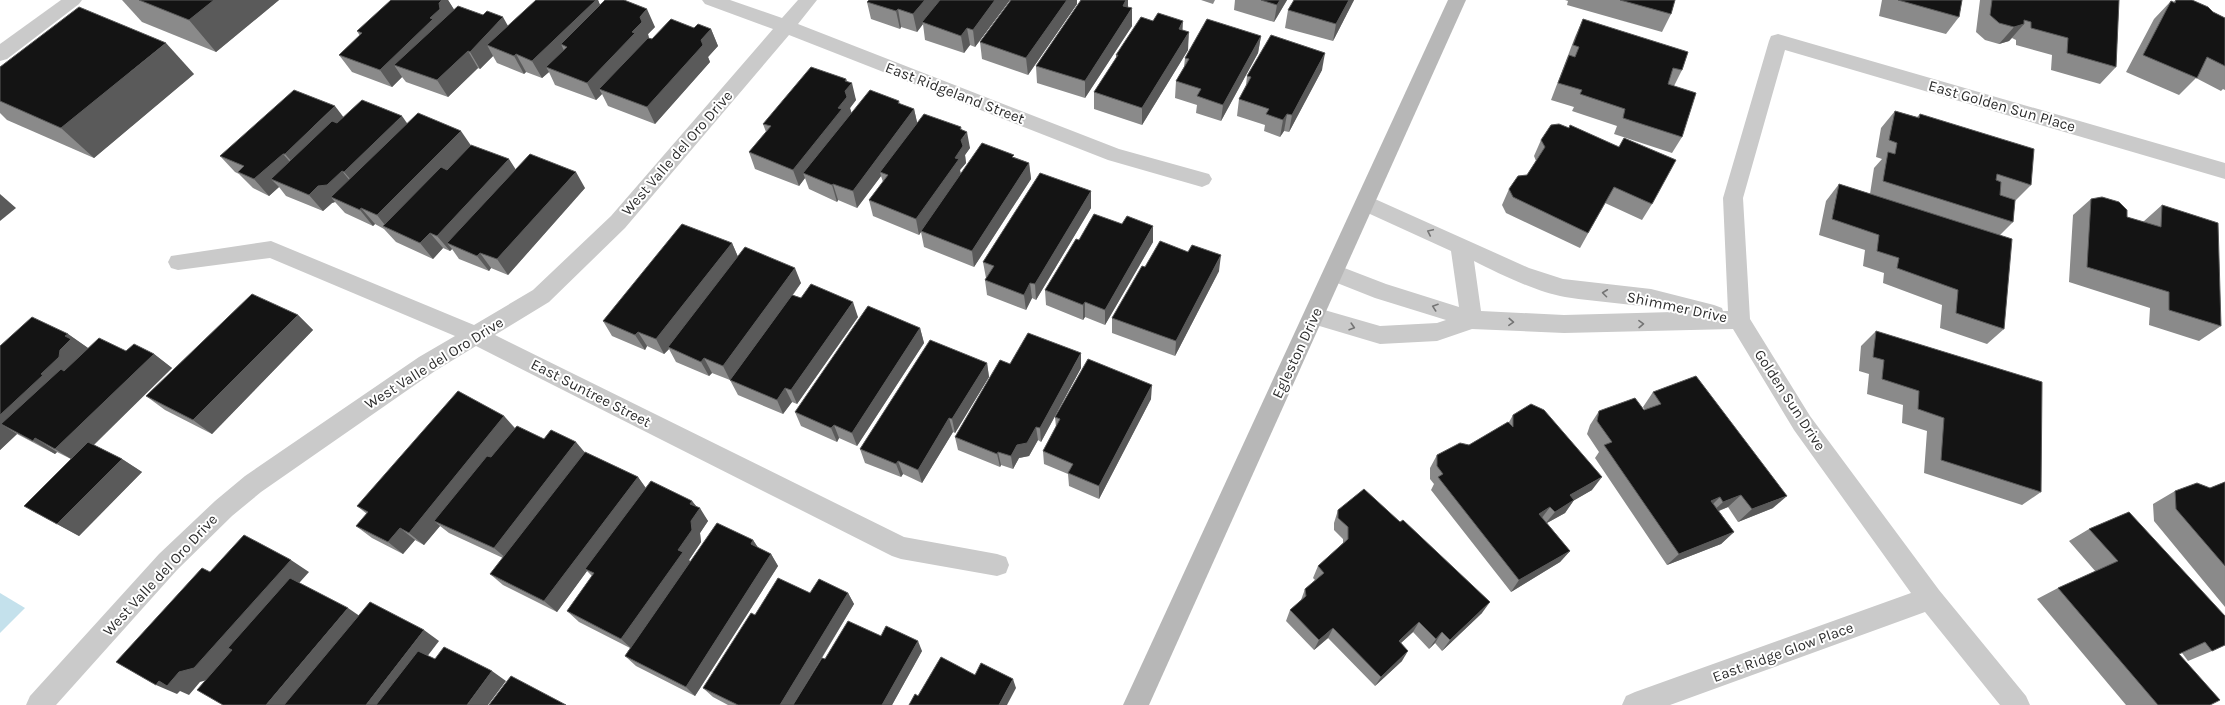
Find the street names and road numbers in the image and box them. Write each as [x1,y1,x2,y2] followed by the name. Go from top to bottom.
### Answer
[883,58,1027,128] street label: East Ridgeland Street
[1926,76,2078,136] street label: East Golden Sun Place
[618,87,736,219] street label: West Valle del Oro Drive
[1625,288,1729,326] street label: Shimmer Drive
[1268,305,1326,401] street label: Egleston Drive
[361,313,507,413] street label: West Valle del Oro Drive
[1751,346,1829,454] street label: Golden Sun Drive
[528,355,654,431] street label: East Suntree Street
[99,510,221,640] street label: West Valle del Oro Drive
[1710,618,1856,686] street label: East Ridge Glow Place

